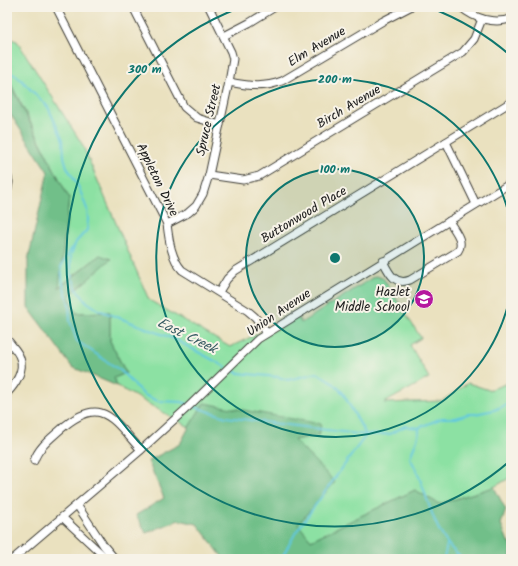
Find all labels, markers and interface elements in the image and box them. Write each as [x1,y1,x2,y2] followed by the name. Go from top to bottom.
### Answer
[284,21,350,73] street label: Elm Avenue
[127,60,162,79] text: 300 m
[318,70,352,89] text: 200 m
[313,79,385,135] street label: Birch Avenue
[191,81,228,158] street label: Spruce Street
[130,140,184,220] street label: Appleton Drive
[320,160,350,179] text: 100 m
[257,181,351,249] street label: Buttonwood Place
[328,251,342,265] centre of rings
[335,282,411,318] place label: Hazlet Middle School
[242,283,316,342] street label: Union Avenue
[413,288,435,310] school or university icon: Hazlet Middle School
[153,312,223,361] water label: East Creek

